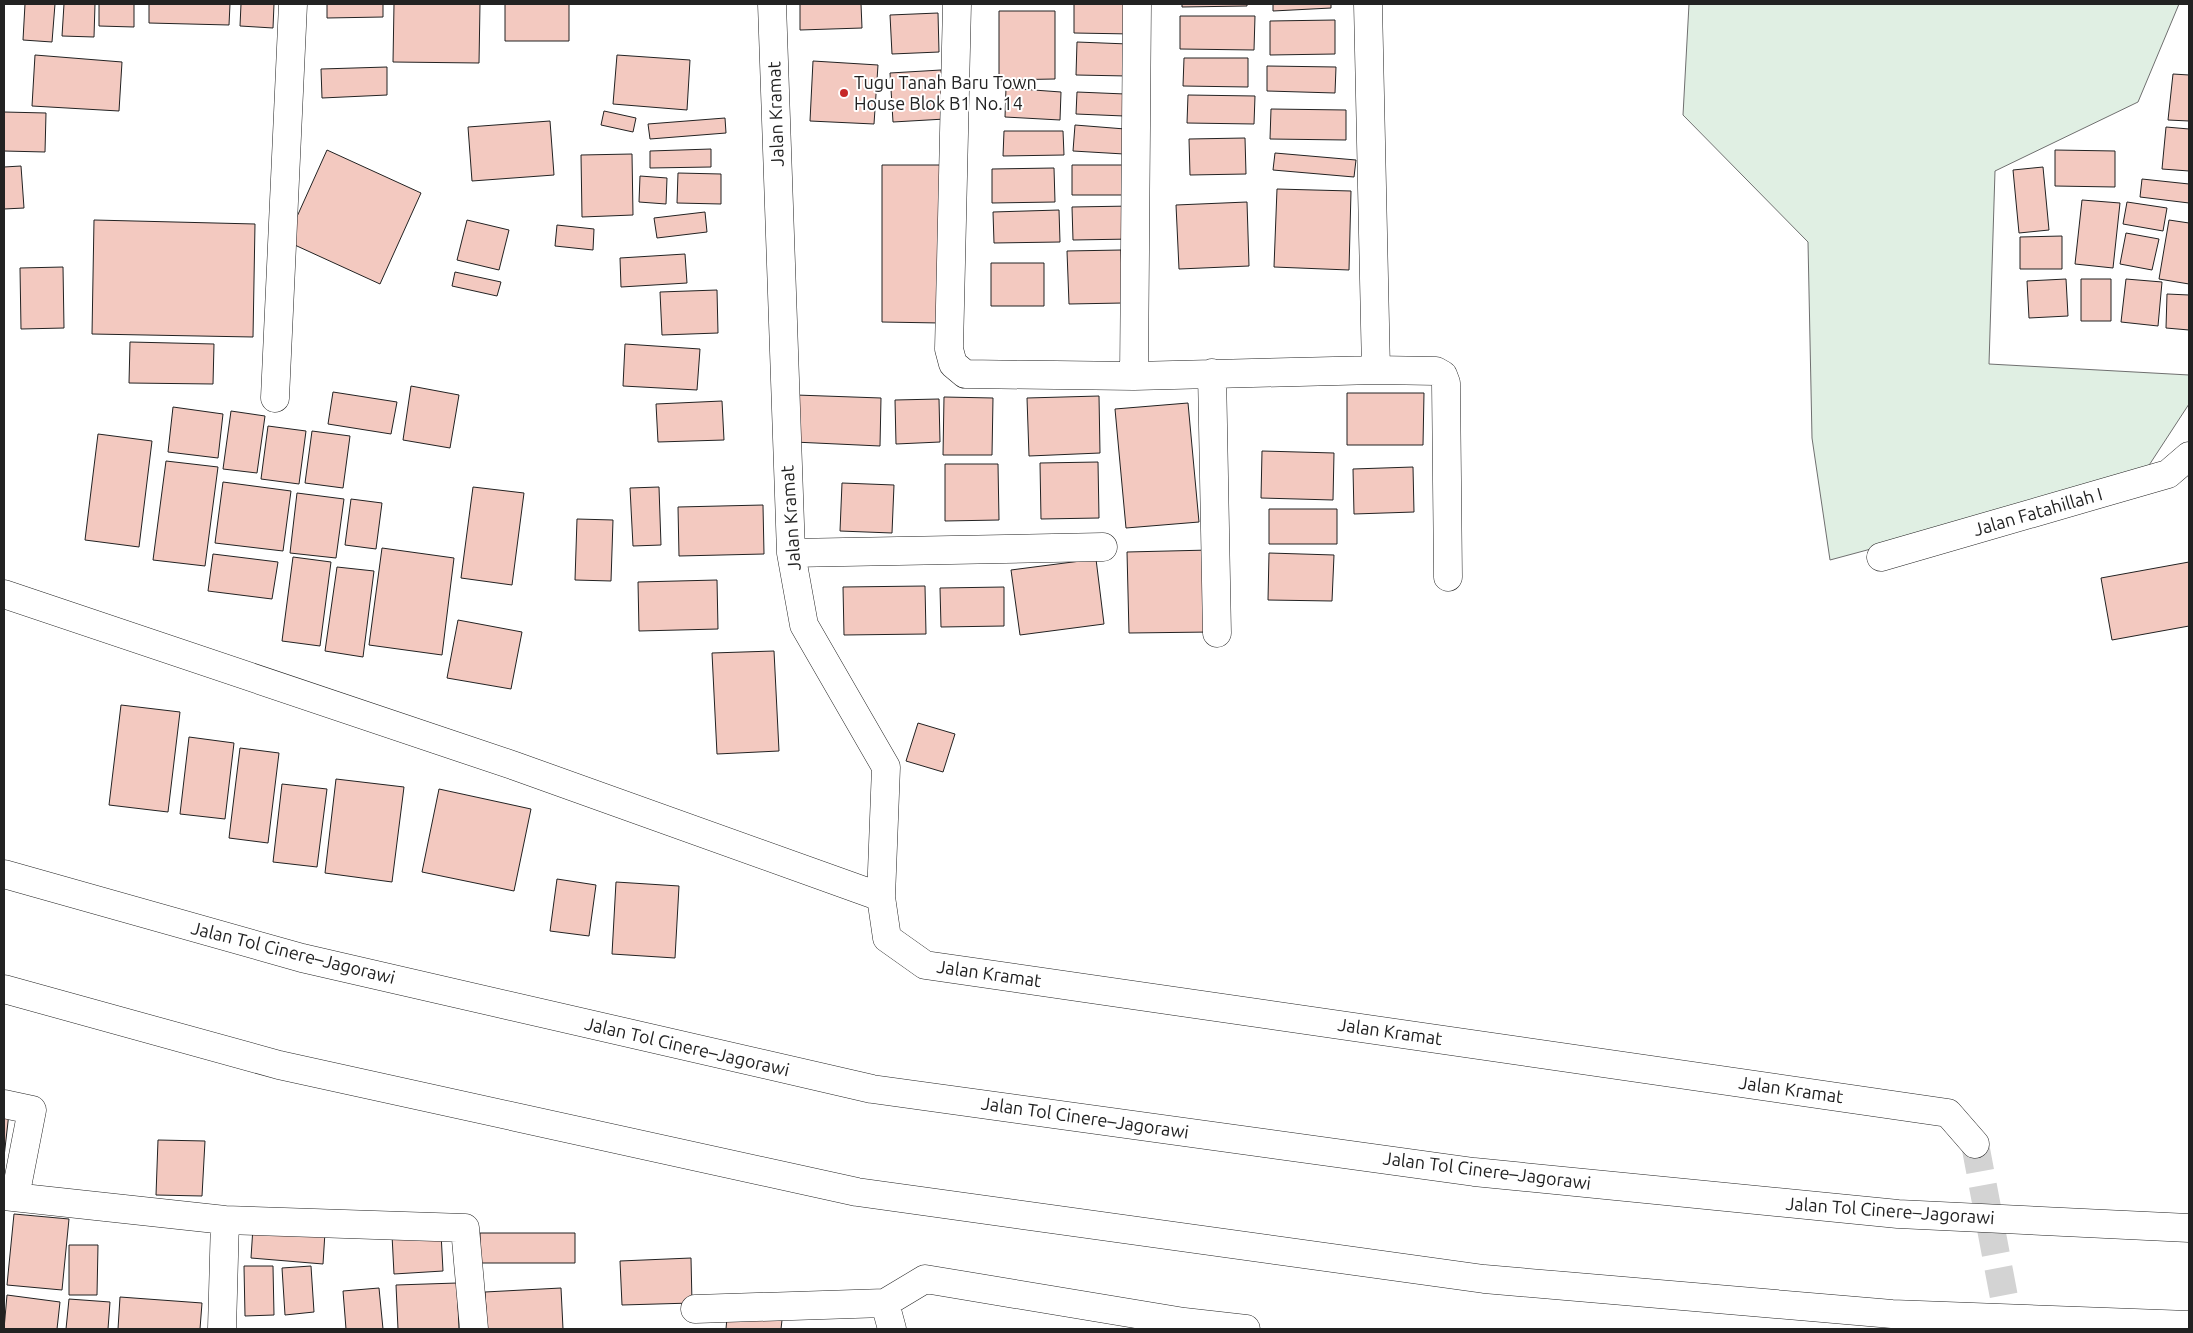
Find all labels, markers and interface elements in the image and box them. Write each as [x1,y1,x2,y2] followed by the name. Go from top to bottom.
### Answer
[763,61,787,167] street label: Jalan Kramat
[854,72,1037,113] place label: Tugu Tanah Baru Town House Blok B1 No.14
[838,87,850,99] marker: Tugu Tanah Baru Town House Blok B1 No.14
[776,465,804,571] street label: Jalan Kramat
[1971,483,2105,539] street label: Jalan Fatahillah I
[189,917,397,987] street label: Jalan Tol Cinere–Jagorawi
[936,956,1043,990] street label: Jalan Kramat
[583,1013,791,1079] street label: Jalan Tol Cinere–Jagorawi
[1337,1014,1444,1048] street label: Jalan Kramat
[1738,1072,1845,1106] street label: Jalan Kramat
[980,1093,1190,1141] street label: Jalan Tol Cinere–Jagorawi
[1382,1147,1592,1193] street label: Jalan Tol Cinere–Jagorawi
[1785,1193,1995,1227] street label: Jalan Tol Cinere–Jagorawi

